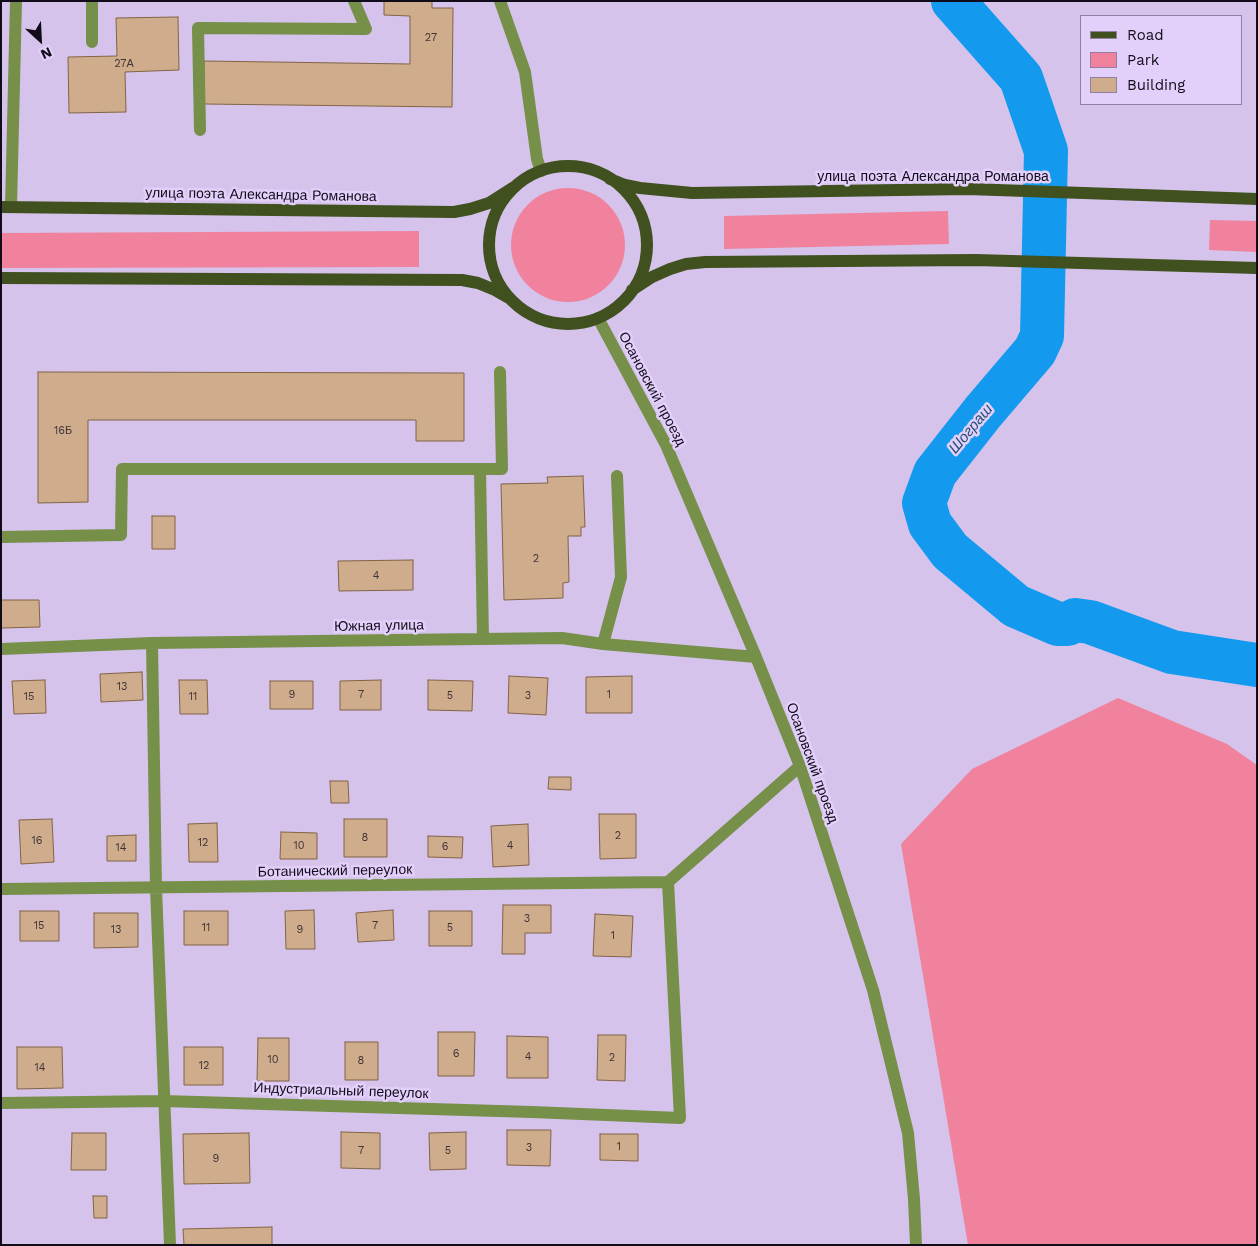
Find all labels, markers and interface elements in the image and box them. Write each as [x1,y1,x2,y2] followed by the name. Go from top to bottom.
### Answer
[15,15,65,65] north arrow
[1080,15,1243,105] legend
[1127,26,1164,44] text: Road
[425,31,437,45] house number: 27
[38,44,54,63] text: N
[1127,51,1159,69] text: Park
[114,57,134,71] house number: 27А
[1127,76,1185,94] text: Building
[817,169,1049,185] street label: улица поэта Александра Романова
[145,185,377,205] street label: улица поэта Александра Романова
[615,329,689,449] street label: Осановский проезд
[945,401,997,457] water label: Шограш
[54,424,72,438] house number: 16Б
[533,552,539,566] house number: 2
[373,569,379,583] house number: 4
[334,617,424,635] street label: Южная улица
[117,680,127,694] house number: 13
[289,688,295,702] house number: 9
[358,688,364,702] house number: 7
[607,688,611,702] house number: 1
[447,689,453,703] house number: 5
[525,689,531,703] house number: 3
[24,690,34,704] house number: 15
[189,690,197,704] house number: 11
[782,700,842,826] street label: Осановский проезд
[615,829,621,843] house number: 2
[362,831,368,845] house number: 8
[32,834,42,848] house number: 16
[198,836,208,850] house number: 12
[293,839,305,853] house number: 10
[507,839,513,853] house number: 4
[442,840,448,854] house number: 6
[115,841,127,855] house number: 14
[258,861,412,881] street label: Ботанический переулок
[524,912,530,926] house number: 3
[34,919,44,933] house number: 15
[372,919,378,933] house number: 7
[202,921,210,935] house number: 11
[447,921,453,935] house number: 5
[111,923,121,937] house number: 13
[297,923,303,937] house number: 9
[611,929,615,943] house number: 1
[453,1047,459,1061] house number: 6
[525,1050,531,1064] house number: 4
[609,1051,615,1065] house number: 2
[267,1053,279,1067] house number: 10
[358,1054,364,1068] house number: 8
[199,1059,209,1073] house number: 12
[34,1061,46,1075] house number: 14
[253,1080,429,1102] street label: Индустриальный переулок
[617,1140,621,1154] house number: 1
[526,1141,532,1155] house number: 3
[358,1144,364,1158] house number: 7
[445,1144,451,1158] house number: 5
[213,1152,219,1166] house number: 9

